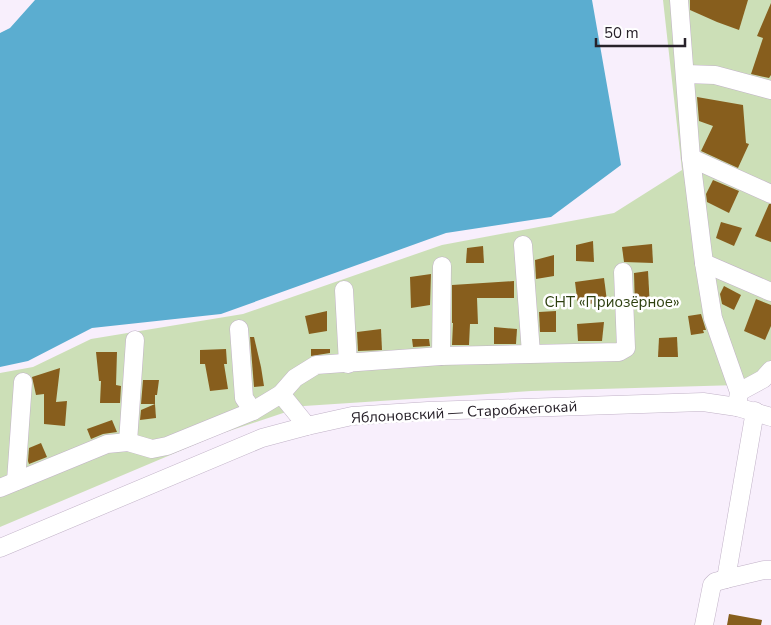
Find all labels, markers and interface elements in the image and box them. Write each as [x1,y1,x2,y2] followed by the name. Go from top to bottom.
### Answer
[596,15,685,47] scale bar
[604,23,639,43] text: 50 m
[544,292,680,312] park label: СНТ «Приозёрное»
[350,396,578,428] street label: Яблоновский — Старобжегокай

